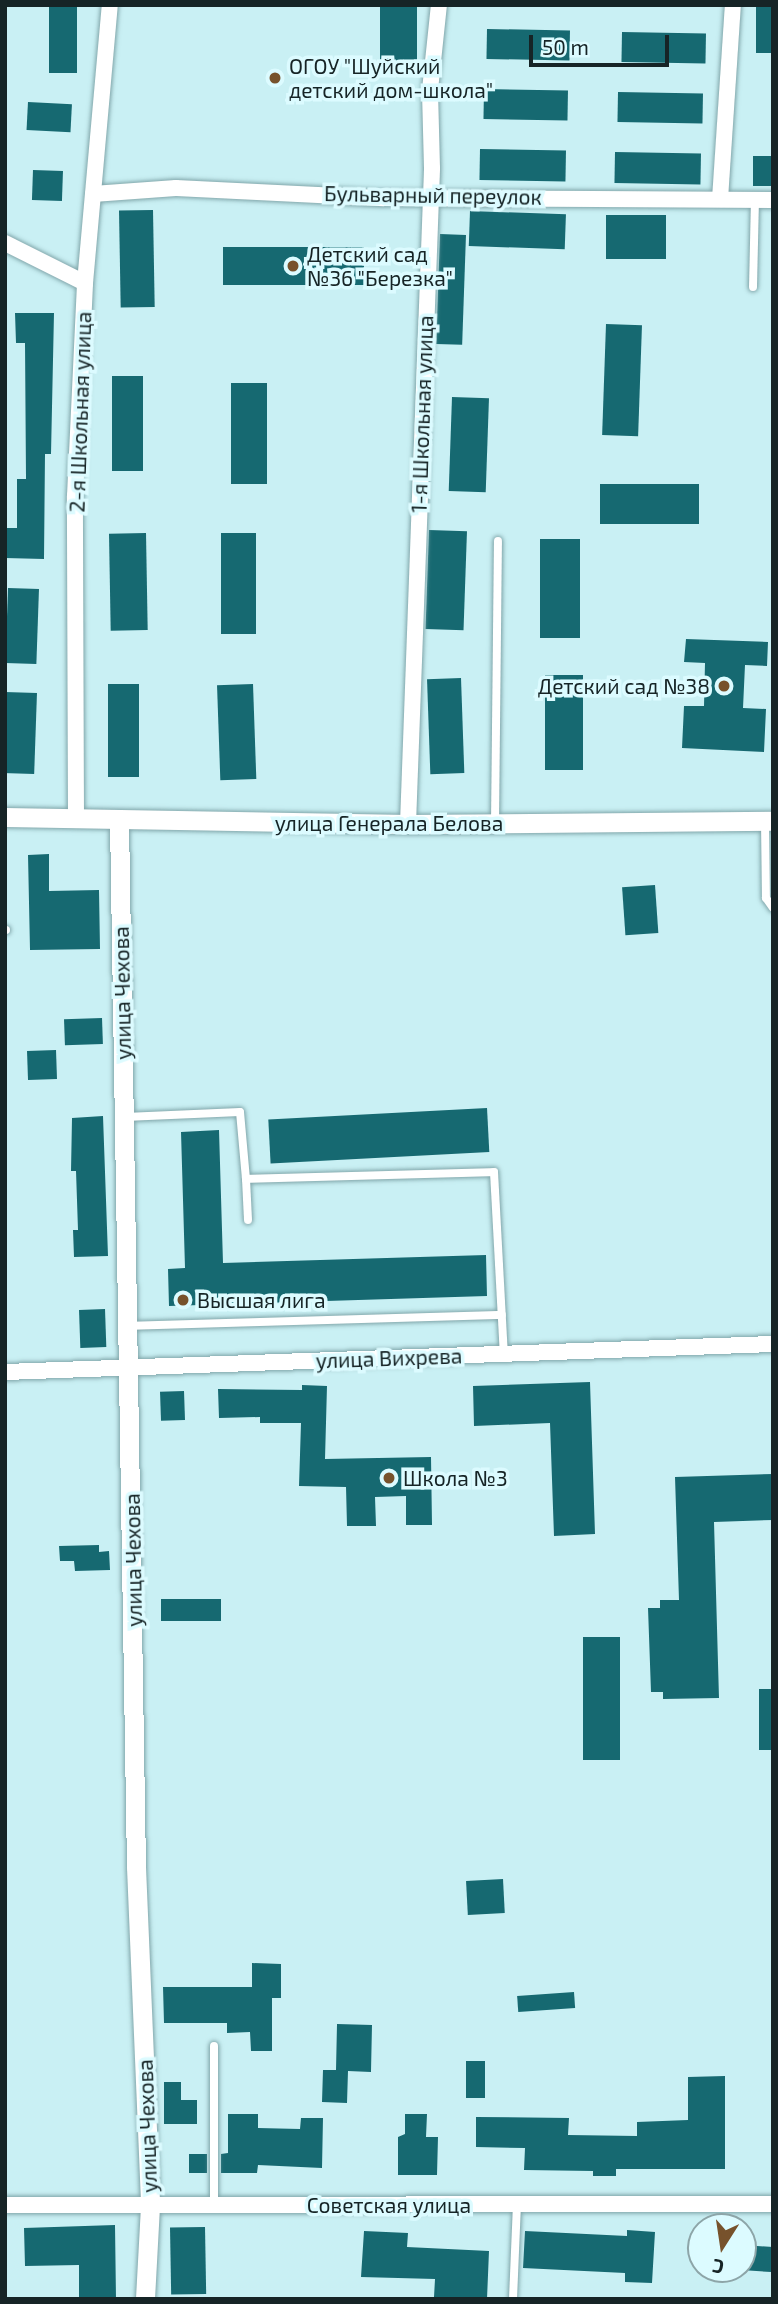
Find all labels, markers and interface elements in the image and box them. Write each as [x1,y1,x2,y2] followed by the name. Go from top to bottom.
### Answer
[533,21,673,65] scale bar
[542,34,589,59] text: 50 m
[289,53,493,103] place label: ОГОУ "Шуйский детский дом-школа"
[267,70,283,86] marker: ОГОУ "Шуйский детский дом-школа"
[324,181,542,209] street label: Бульварный переулок
[307,241,453,291] place label: Детский сад №36 "Березка"
[285,258,301,274] marker: Детский сад №36 "Березка"
[64,311,96,513] street label: 2-я Школьная улица
[406,315,438,513] street label: 1-я Школьная улица
[538,673,710,699] place label: Детский сад №38
[716,678,732,694] marker: Детский сад №38
[275,810,503,836] street label: улица Генерала Белова
[108,926,136,1060] street label: улица Чехова
[197,1287,326,1313] place label: Высшая лига
[175,1292,191,1308] marker: Высшая лига
[315,1343,463,1373] street label: улица Вихрева
[403,1465,508,1491] place label: Школа №3
[381,1470,397,1486] marker: Школа №3
[119,1493,147,1627] street label: улица Чехова
[132,2059,162,2193] street label: улица Чехова
[307,2192,471,2218] street label: Советская улица
[687,2213,757,2283] north arrow
[710,2255,726,2279] text: С

